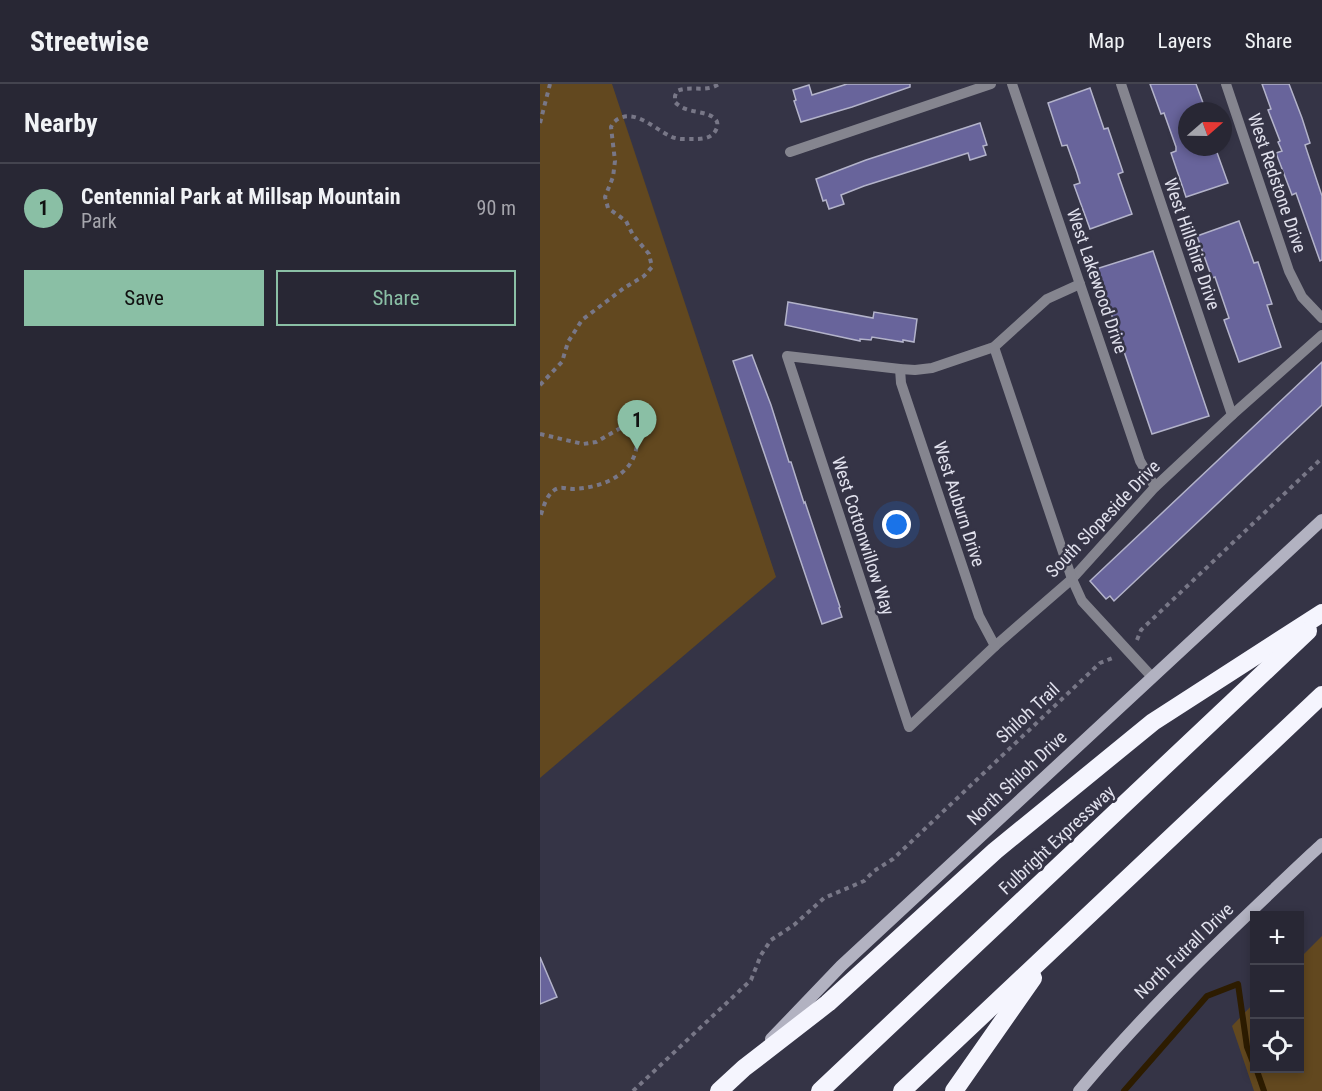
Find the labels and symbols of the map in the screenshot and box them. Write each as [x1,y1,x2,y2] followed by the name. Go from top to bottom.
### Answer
[1178,102,1232,156] north arrow
[1244,110,1311,255] street label: West Redstone Drive
[1160,175,1225,312] street label: West Hillshire Drive
[1063,206,1132,356] street label: West Lakewood Drive
[618,400,656,450] pin: 1
[929,439,990,569] street label: West Auburn Drive
[828,454,899,618] street label: West Cottonwillow Way
[1041,456,1164,582] street label: South Slopeside Drive
[882,510,911,539] your location
[992,678,1064,747] street label: Shiloh Trail
[963,726,1071,829] street label: North Shiloh Drive
[994,780,1119,899] street label: Fulbright Expressway
[1130,898,1237,1003] street label: North Futrall Drive

